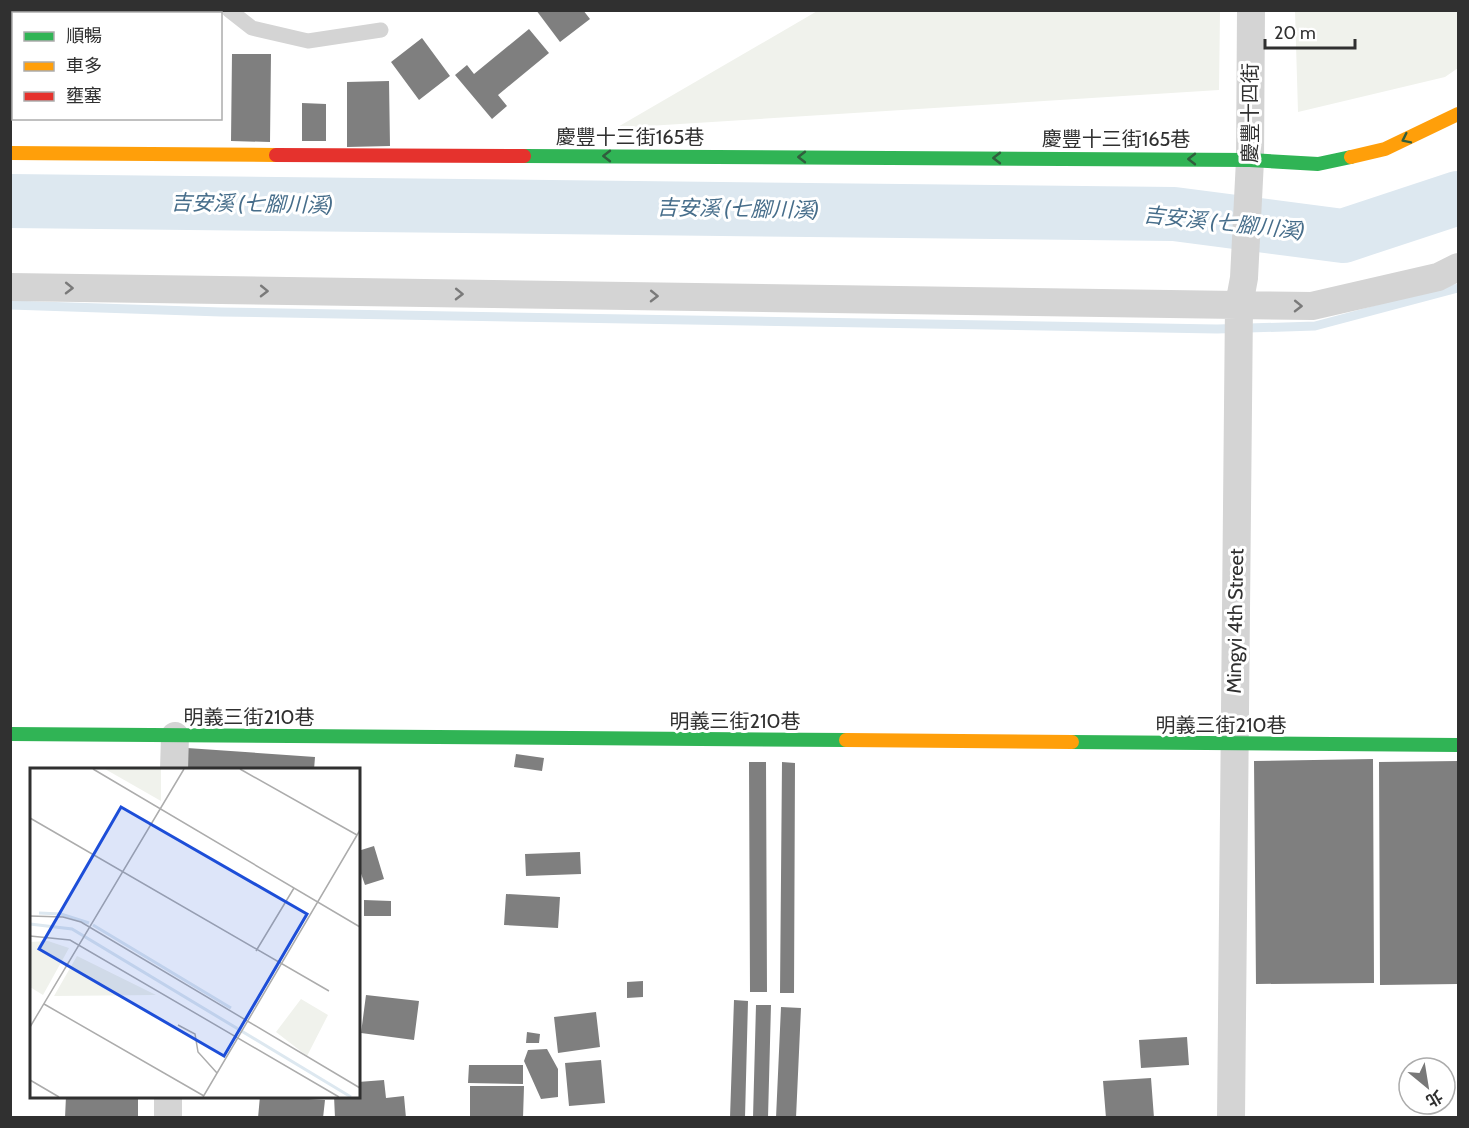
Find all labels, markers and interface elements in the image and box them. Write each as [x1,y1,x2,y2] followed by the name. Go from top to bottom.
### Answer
[12,12,222,120] legend
[1265,12,1355,50] scale bar
[1274,22,1316,44] text: 20 m
[66,25,102,47] text: 順暢
[66,55,102,77] text: 車多
[1238,63,1262,163] street label: 慶豐十四街
[66,85,102,107] text: 壅塞
[556,125,704,149] street label: 慶豐十三街165巷
[1042,127,1190,151] street label: 慶豐十三街165巷
[1401,132,1412,144] one-way arrow
[602,150,611,162] one-way arrow
[797,151,806,163] one-way arrow
[992,152,1001,164] one-way arrow
[1187,153,1196,165] one-way arrow
[171,190,333,217] water label: 吉安溪 (七腳川溪)
[657,195,819,222] water label: 吉安溪 (七腳川溪)
[1142,202,1306,243] water label: 吉安溪 (七腳川溪)
[64,282,73,294] one-way arrow
[259,285,268,297] one-way arrow
[454,287,463,300] one-way arrow
[649,290,658,303] one-way arrow
[1293,300,1302,312] one-way arrow
[1222,548,1248,694] street label: Mingyi 4th Street
[184,705,314,729] street label: 明義三街210巷
[670,709,800,733] street label: 明義三街210巷
[1156,713,1286,737] street label: 明義三街210巷
[30,768,360,1098] inset map
[1397,1056,1457,1116] north arrow
[1423,1086,1446,1111] text: 北

